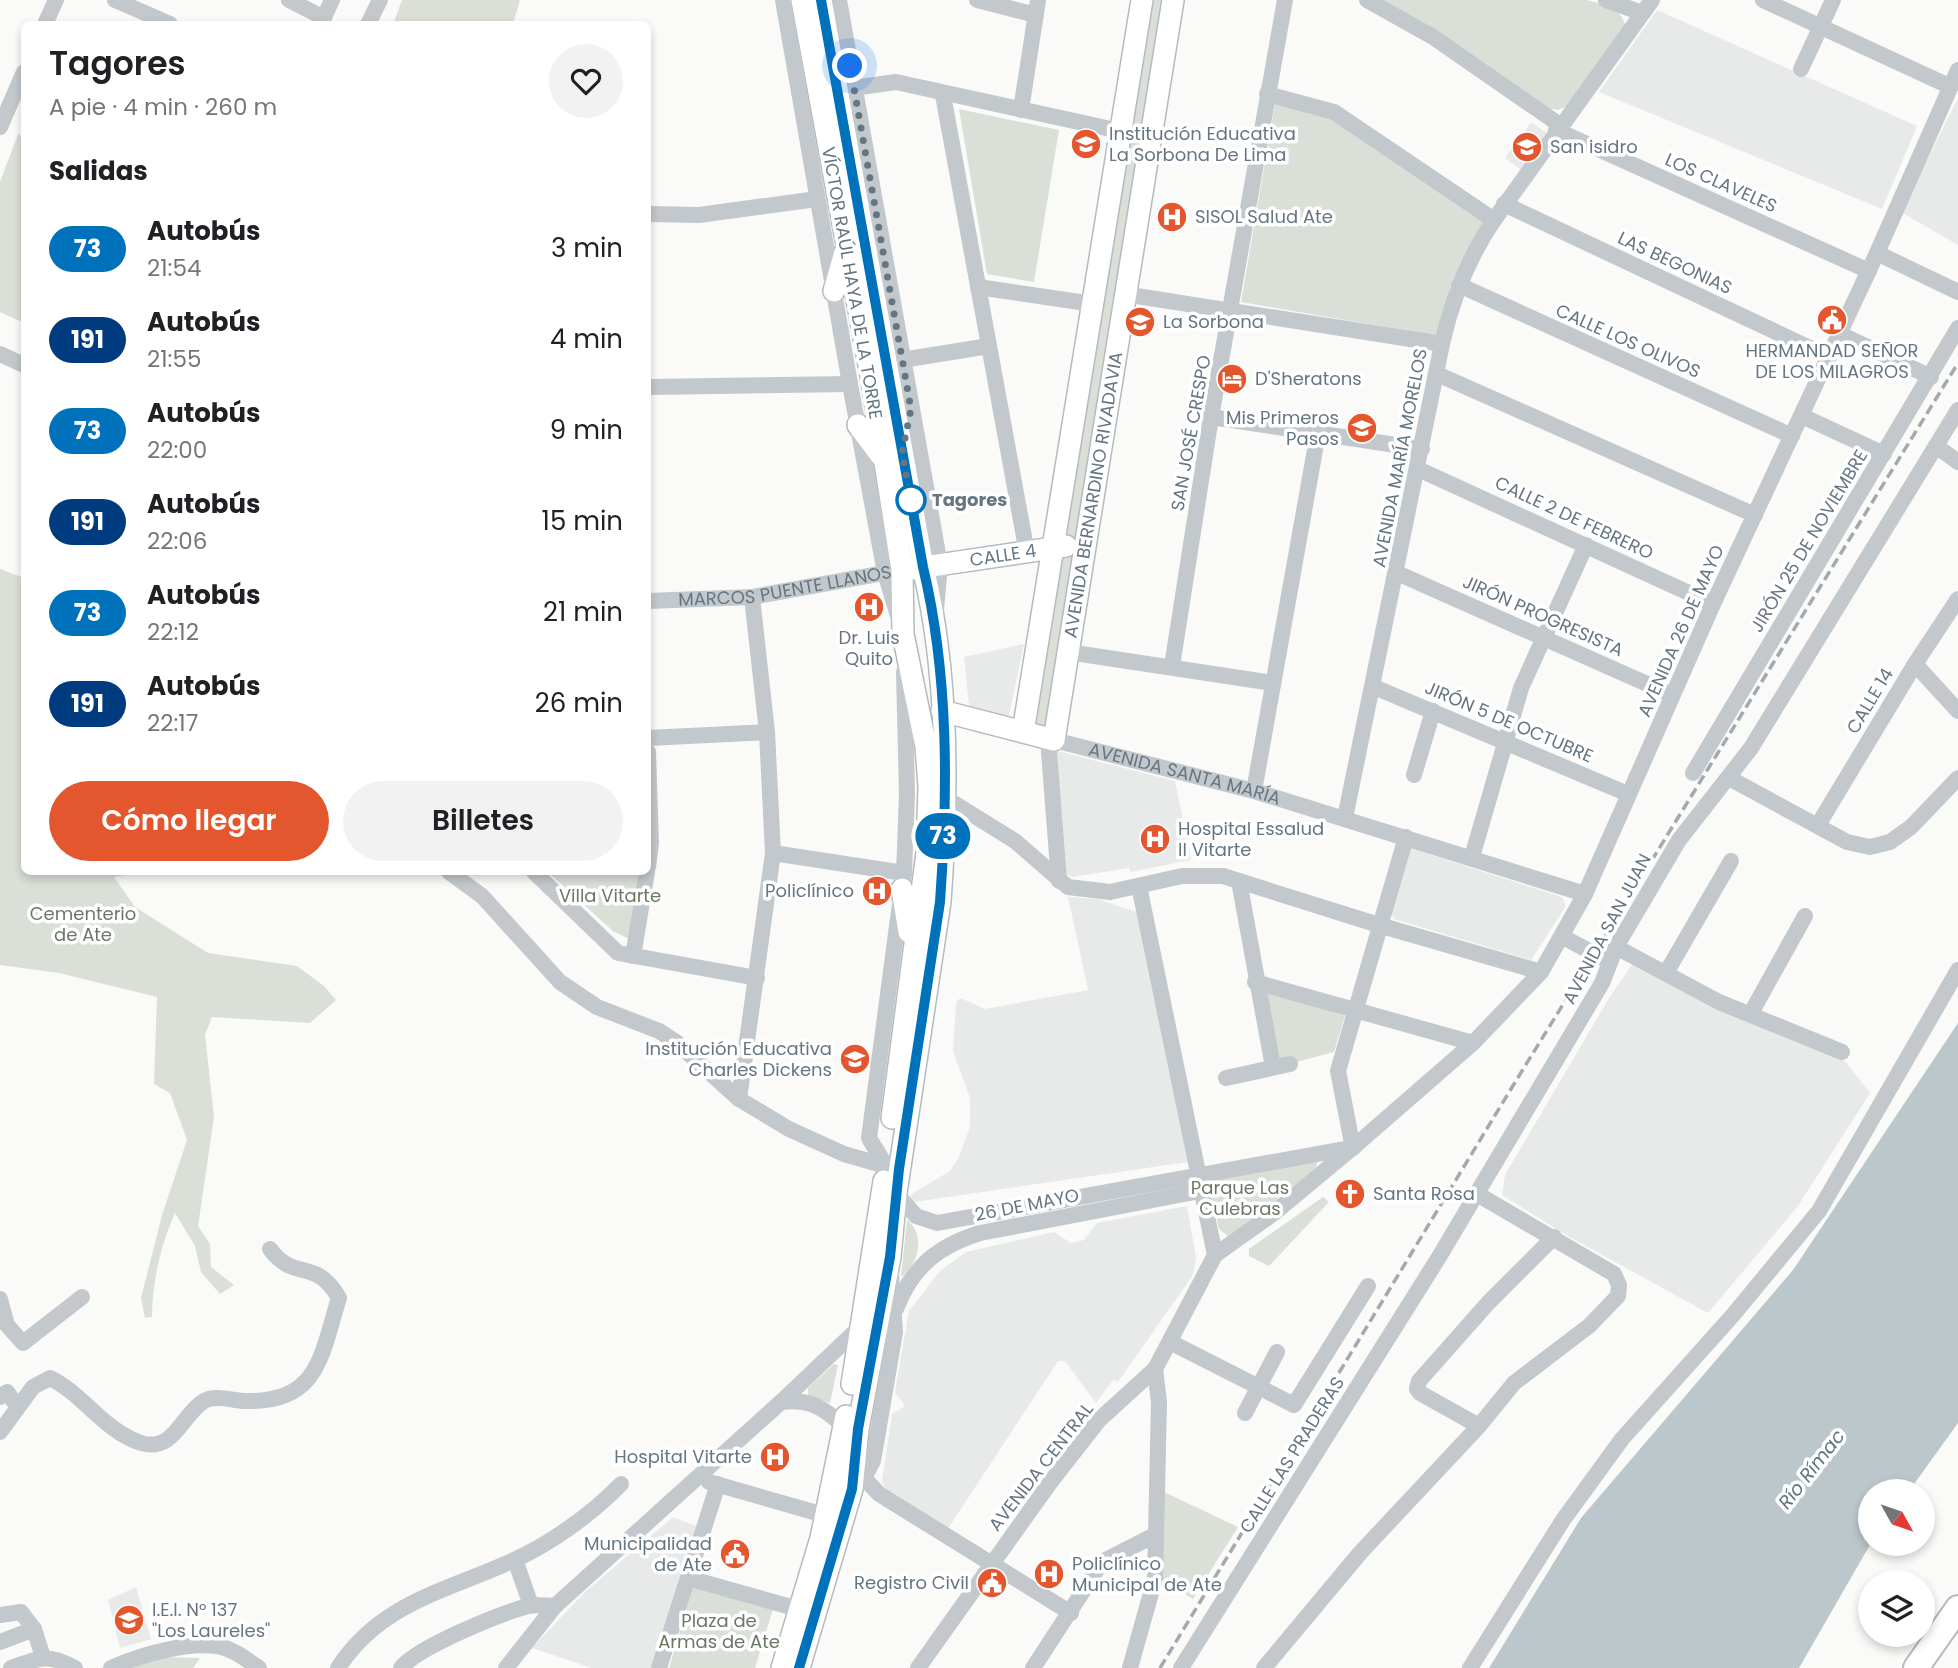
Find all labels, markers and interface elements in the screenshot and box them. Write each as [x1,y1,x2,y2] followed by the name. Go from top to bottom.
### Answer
[49,40,186,87] text: Tagores
[549,44,623,118] button: heart
[832,48,867,83] your location
[49,91,277,123] text: A pie · 4 min · 260 m
[1109,121,1296,167] place label: Institución Educativa La Sorbona De Lima
[1069,127,1103,161] school or university icon: Institución Educativa La Sorbona De Lima
[1510,130,1544,164] school or university icon: San isidro
[1550,134,1638,159] place label: San isidro
[816,145,889,421] street label: VÍCTOR RAÚL HAYA DE LA TORRE
[1661,147,1781,218] street label: LOS CLAVELES
[49,153,148,189] text: Salidas
[1155,200,1189,234] hospital icon: SISOL Salud Ate
[1195,204,1333,229] place label: SISOL Salud Ate
[147,213,261,249] text: Autobús
[1614,225,1736,300] street label: LAS BEGONIAS
[551,230,623,266] text: 3 min
[74,232,101,265] text: 73
[147,252,201,284] text: 21:54
[1552,297,1705,384] street label: CALLE LOS OLIVOS
[1815,303,1849,337] public building icon: HERMANDAD SEÑOR DE LOS MILAGROS
[147,304,261,340] text: Autobús
[1123,305,1157,339] school or university icon: La Sorbona
[1163,309,1264,334] place label: La Sorbona
[550,321,623,357] text: 4 min
[71,323,104,356] text: 191
[1746,338,1918,384] place label: HERMANDAD SEÑOR DE LOS MILAGROS
[147,343,201,375] text: 21:55
[1366,346,1433,570] street label: AVENIDA MARÍA MORELOS
[1058,350,1128,640] street label: AVENIDA BERNARDINO RIVADAVIA
[1165,353,1217,513] street label: SAN JOSÉ CRESPO
[1215,362,1249,396] hotel icon: D'Sheratons
[1255,366,1362,391] place label: D'Sheratons
[147,395,261,431] text: Autobús
[1226,405,1339,451] place label: Mis Primeros Pasos
[1345,411,1379,445] school or university icon: Mis Primeros Pasos
[550,412,623,448] text: 9 min
[74,414,101,447] text: 73
[147,434,207,466] text: 22:00
[1744,445,1873,637] street label: JIRÓN 25 DE NOVIEMBRE
[1491,470,1658,565] street label: CALLE 2 DE FEBRERO
[896,485,926,515] marker: Tagores
[147,486,261,522] text: Autobús
[932,487,1007,512] place label: Tagores
[542,503,623,539] text: 15 min
[71,505,104,538] text: 191
[147,525,207,557] text: 22:06
[968,538,1038,572] street label: CALLE 4
[1631,541,1730,721] street label: AVENIDA 26 DE MAYO
[678,559,893,612] street label: MARCOS PUENTE LLANOS
[1459,569,1628,662] street label: JIRÓN PROGRESISTA
[147,577,261,613] text: Autobús
[852,590,886,624] hospital icon: Dr. Luis Quito
[543,594,623,630] text: 21 min
[74,596,101,629] text: 73
[147,616,199,648] text: 22:12
[838,625,900,671] place label: Dr. Luis Quito
[1840,663,1899,738] street label: CALLE 14
[147,668,261,704] text: Autobús
[1421,675,1597,768] street label: JIRÓN 5 DE OCTUBRE
[535,685,623,721] text: 26 min
[71,687,104,720] text: 191
[147,707,198,739] text: 22:17
[1086,736,1284,811] street label: AVENIDA SANTA MARÍA
[49,781,329,861] button: Cómo llegar
[343,781,623,861] button: Billetes
[912,813,974,859] line badge: 73
[1178,816,1324,862] place label: Hospital Essalud II Vitarte
[929,819,957,852] text: 73
[1138,822,1172,856] hospital icon: Hospital Essalud II Vitarte
[1556,849,1657,1008] street label: AVENIDA SAN JUAN
[860,874,894,908] hospital icon: Policlínico
[765,878,854,903] place label: Policlínico
[559,883,661,908] park label: Villa Vitarte
[30,901,136,947] park label: Cementerio de Ate
[645,1036,832,1082] place label: Institución Educativa Charles Dickens
[838,1042,872,1076] school or university icon: Institución Educativa Charles Dickens
[1191,1175,1289,1221] park label: Parque Las Culebras
[1333,1177,1367,1211] church icon: Santa Rosa
[1373,1181,1475,1206] place label: Santa Rosa
[973,1182,1081,1227] street label: 26 DE MAYO
[1233,1372,1350,1538] street label: CALLE LAS PRADERAS
[983,1397,1099,1536] street label: AVENIDA CENTRAL
[1772,1424,1851,1515] water label: Río Rímac
[758,1440,792,1474] hospital icon: Hospital Vitarte
[614,1444,752,1469] place label: Hospital Vitarte
[1858,1479,1936,1556] north arrow
[1858,1479,1935,1647] map controls
[584,1531,712,1577] place label: Municipalidad de Ate
[718,1537,752,1571] public building icon: Municipalidad de Ate
[1072,1551,1222,1597] place label: Policlínico Municipal de Ate
[1032,1557,1066,1591] hospital icon: Policlínico Municipal de Ate
[975,1566,1009,1600] public building icon: Registro Civil
[854,1570,969,1595] place label: Registro Civil
[1858,1570,1935,1647] button: layers
[152,1597,270,1643] place label: I.E.I. N° 137 "Los Laureles"
[112,1603,146,1637] school or university icon: I.E.I. N° 137 "Los Laureles"
[658,1608,780,1654] park label: Plaza de Armas de Ate

